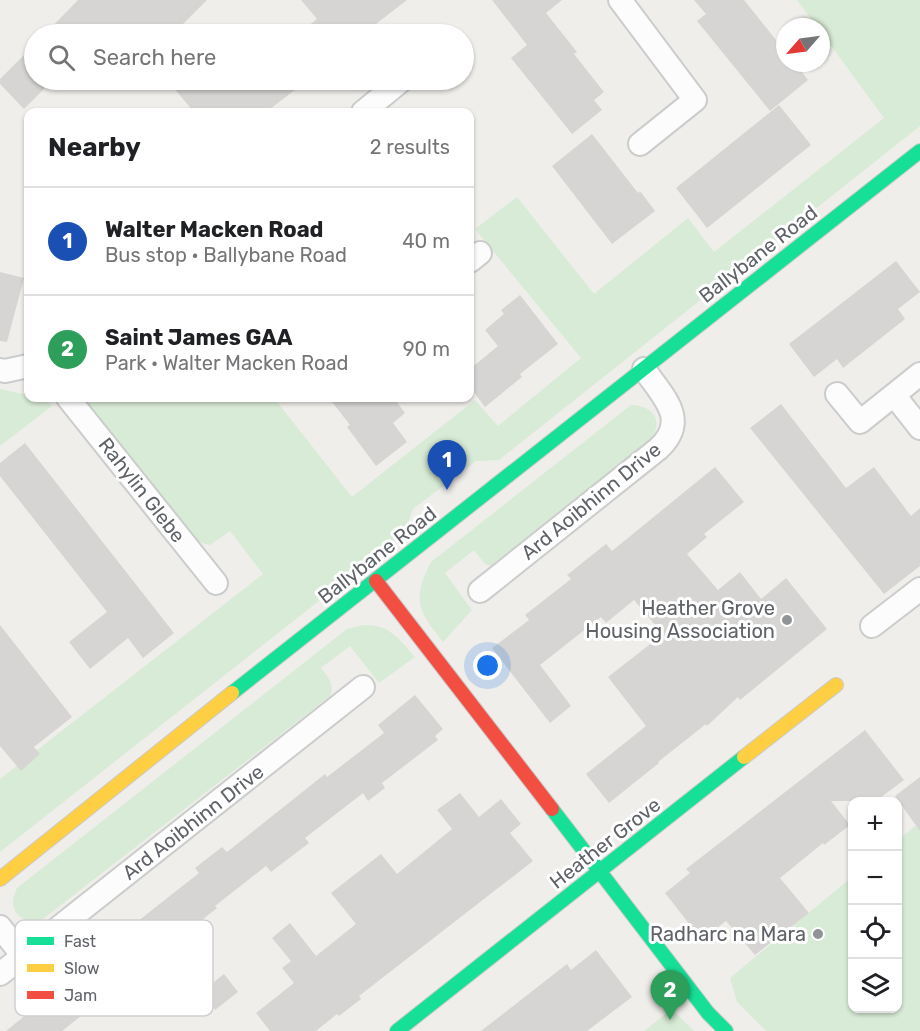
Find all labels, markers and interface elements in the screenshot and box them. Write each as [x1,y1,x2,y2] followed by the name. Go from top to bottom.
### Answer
[776,18,830,72] north arrow
[24,24,474,90] search box
[45,41,78,74] icon: search
[93,44,216,71] text: Search here
[48,132,141,163] text: Nearby
[370,135,450,159] text: 2 results
[694,200,822,308] street label: Ballybane Road
[105,216,324,243] text: Walter Macken Road
[63,229,72,253] text: 1
[402,229,450,253] text: 40 m
[105,243,347,267] text: Bus stop · Ballybane Road
[105,324,293,351] text: Saint James GAA
[61,337,74,361] text: 2
[403,337,450,361] text: 90 m
[105,351,348,375] text: Park · Walter Macken Road
[94,433,190,547] street label: Rahylin Glebe
[516,437,666,565] street label: Ard Aoibhinn Drive
[428,440,466,490] pin: 1
[313,501,441,609] street label: Ballybane Road
[585,596,775,643] place label: Heather Grove Housing Association
[780,613,794,627] marker: Heather Grove Housing Association
[473,651,502,680] your location
[118,759,268,885] street label: Ard Aoibhinn Drive
[545,792,665,894] street label: Heather Grove
[848,797,902,1013] map controls
[848,797,902,851] button: +
[848,851,902,905] button: −
[848,905,902,959] button: locate
[15,920,213,1016] legend
[650,922,806,946] place label: Radharc na Mara
[811,927,825,941] marker: Radharc na Mara
[64,932,96,951] text: Fast
[64,959,100,978] text: Slow
[848,959,902,1013] button: layers
[650,970,690,1020] pin: 2
[64,986,97,1005] text: Jam

